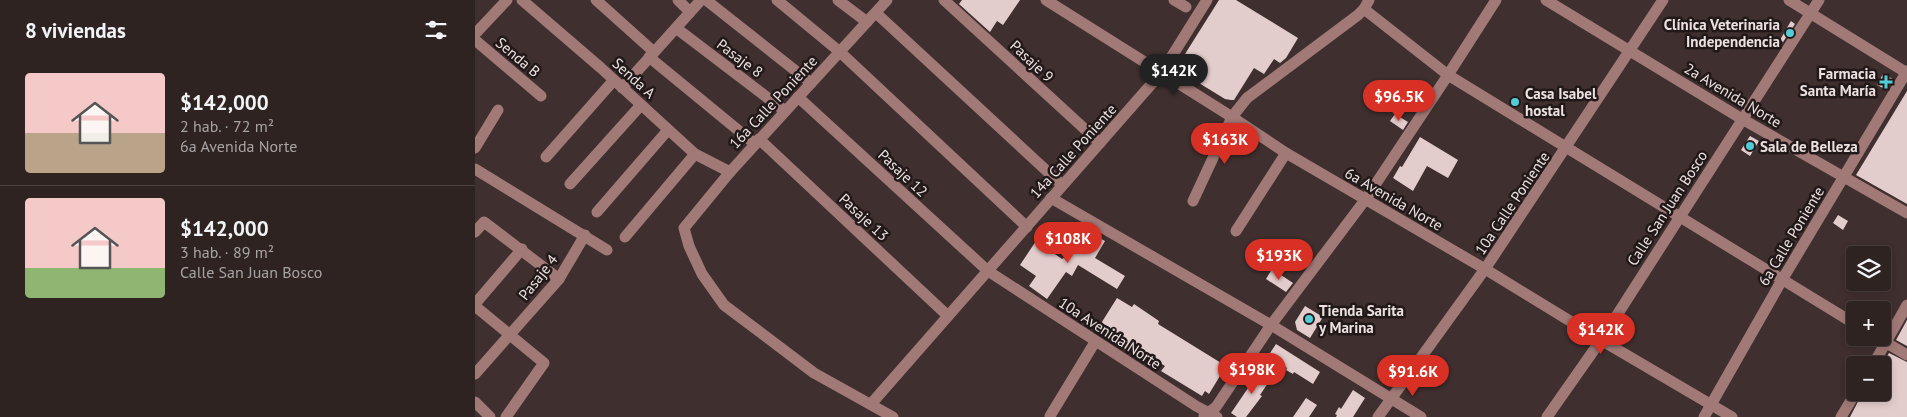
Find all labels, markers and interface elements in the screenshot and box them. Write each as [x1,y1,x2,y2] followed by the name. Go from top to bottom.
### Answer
[1664,15,1780,51] place label: Clínica Veterinaria Independencia
[422,16,450,44] icon: filters
[25,17,126,44] text: 8 viviendas
[1784,27,1796,39] marker: Clínica Veterinaria Independencia
[492,33,544,81] street label: Senda B
[713,35,767,81] street label: Pasaje 8
[1006,36,1058,86] street label: Pasaje 9
[725,51,821,153] street label: 16a Calle Poniente
[608,54,660,102] street label: Senda A
[1139,54,1209,96] pin: $142K
[1681,59,1785,131] street label: 2a Avenida Norte
[1151,60,1197,80] text: $142K
[1800,64,1876,100] place label: Farmacia Santa María
[1880,76,1892,88] marker: Farmacia Santa María
[1358,80,1440,122] pin: $96.5K
[1525,84,1597,120] place label: Casa Isabel hostal
[1374,86,1424,106] text: $96.5K
[180,89,269,116] text: $142,000
[65,93,125,153] icon: home
[1509,96,1521,108] marker: Casa Isabel hostal
[1026,100,1120,202] street label: 14a Calle Poniente
[180,116,274,136] text: 2 hab. · 72 m²
[1190,122,1260,165] pin: $163K
[1202,129,1248,149] text: $163K
[180,136,297,156] text: 6a Avenida Norte
[1760,137,1858,156] place label: Sala de Belleza
[1744,140,1756,152] marker: Sala de Belleza
[874,145,932,201] street label: Pasaje 12
[1623,147,1711,269] street label: Calle San Juan Bosco
[1470,148,1554,258] street label: 10a Calle Poniente
[1342,163,1446,235] street label: 6a Avenida Norte
[1754,183,1828,289] street label: 6a Calle Poniente
[835,189,893,245] street label: Pasaje 13
[180,215,269,242] text: $142,000
[65,218,125,278] icon: home
[1033,222,1103,264] pin: $108K
[1045,228,1091,248] text: $108K
[1244,238,1314,281] pin: $193K
[180,242,274,262] text: 3 hab. · 89 m²
[1256,245,1302,265] text: $193K
[1846,246,1891,401] map controls
[1846,246,1891,291] button: layers
[514,250,562,304] street label: Pasaje 4
[180,262,322,282] text: Calle San Juan Bosco
[1055,293,1165,373] street label: 10a Avenida Norte
[1318,301,1404,337] place label: Tienda Sarita y Marina
[1846,301,1891,346] button: +
[1566,312,1636,355] pin: $142K
[1303,313,1315,325] marker: Tienda Sarita y Marina
[1578,319,1624,339] text: $142K
[1217,352,1287,395] pin: $198K
[1372,354,1454,397] pin: $91.6K
[1846,356,1891,401] button: −
[1229,359,1275,379] text: $198K
[1388,361,1438,381] text: $91.6K

